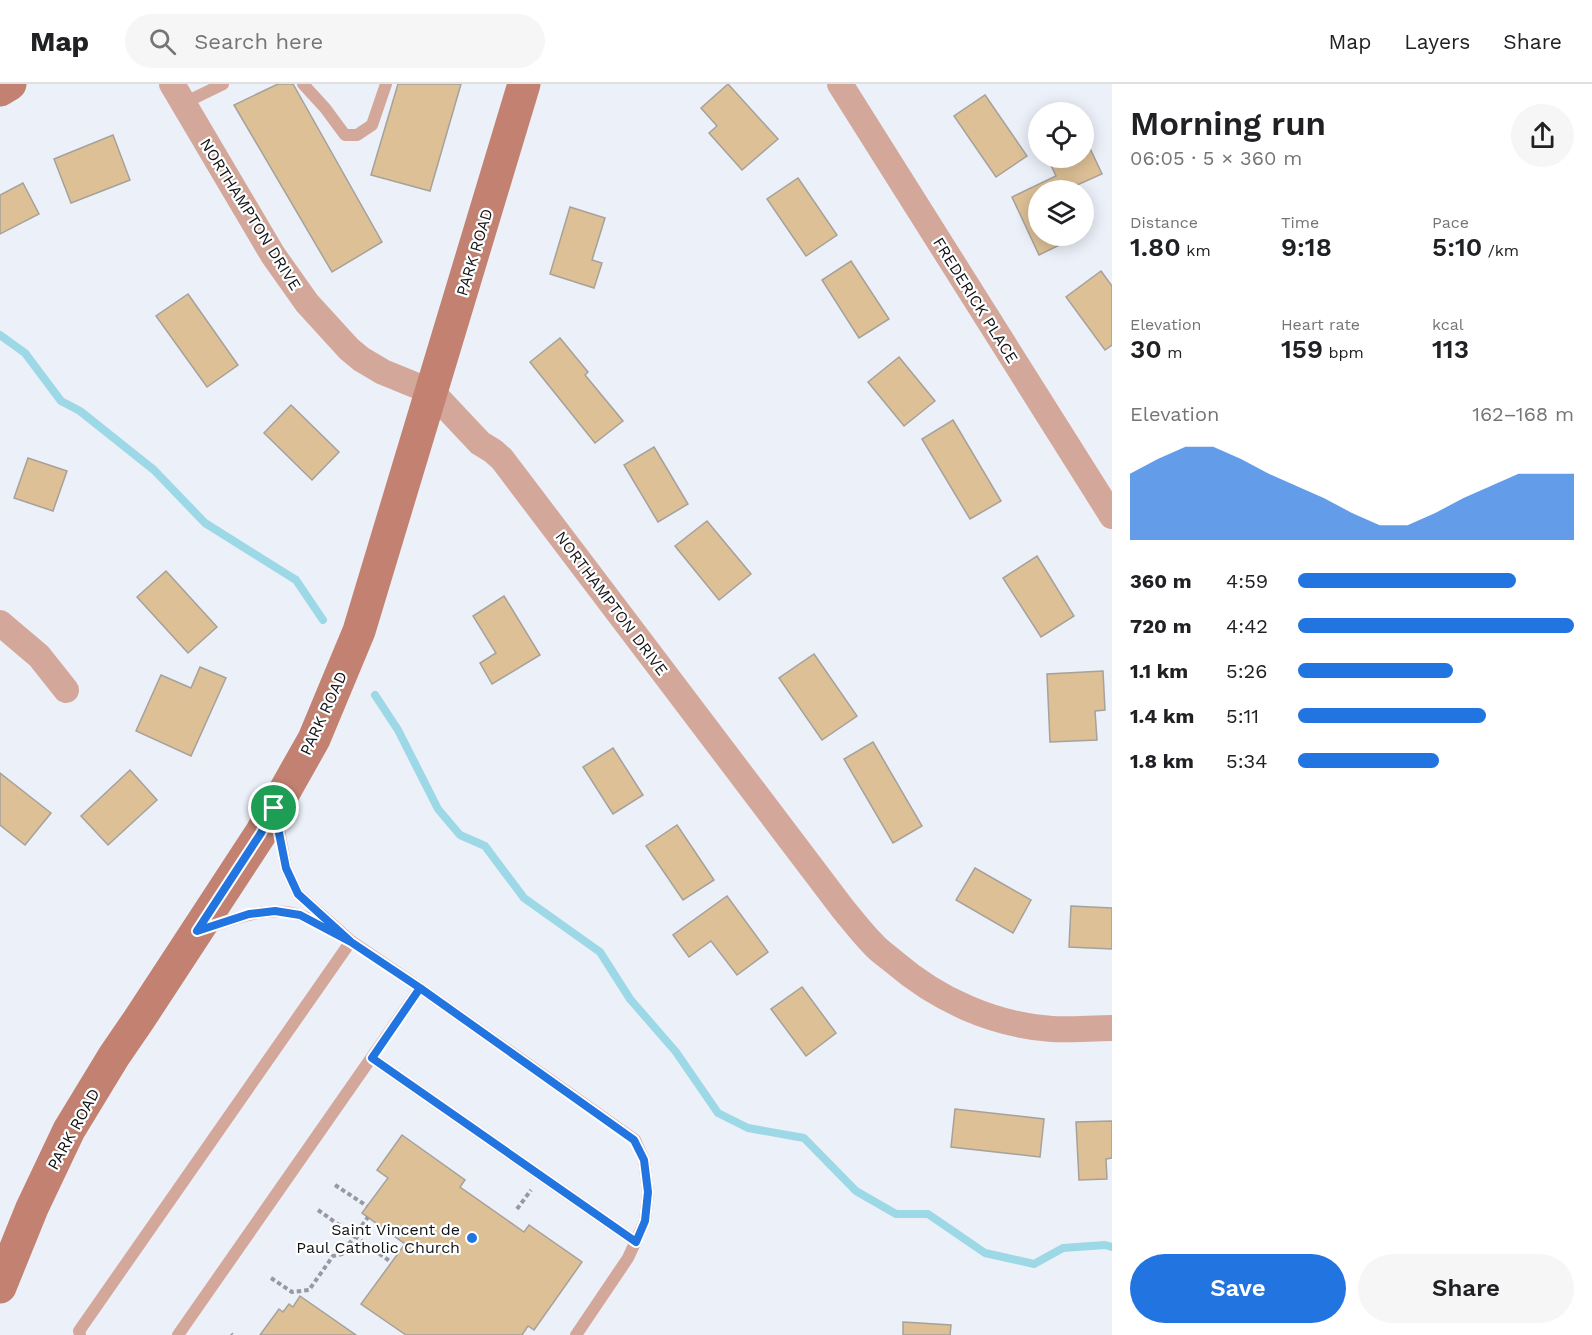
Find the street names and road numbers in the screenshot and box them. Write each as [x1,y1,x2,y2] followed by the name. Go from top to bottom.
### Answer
[196,135,305,294] street label: NORTHAMPTON DRIVE
[452,206,497,298] street label: PARK ROAD
[929,234,1022,367] street label: FREDERICK PLACE
[551,528,672,679] street label: NORTHAMPTON DRIVE
[296,668,351,758] street label: PARK ROAD
[43,1085,104,1173] street label: PARK ROAD

